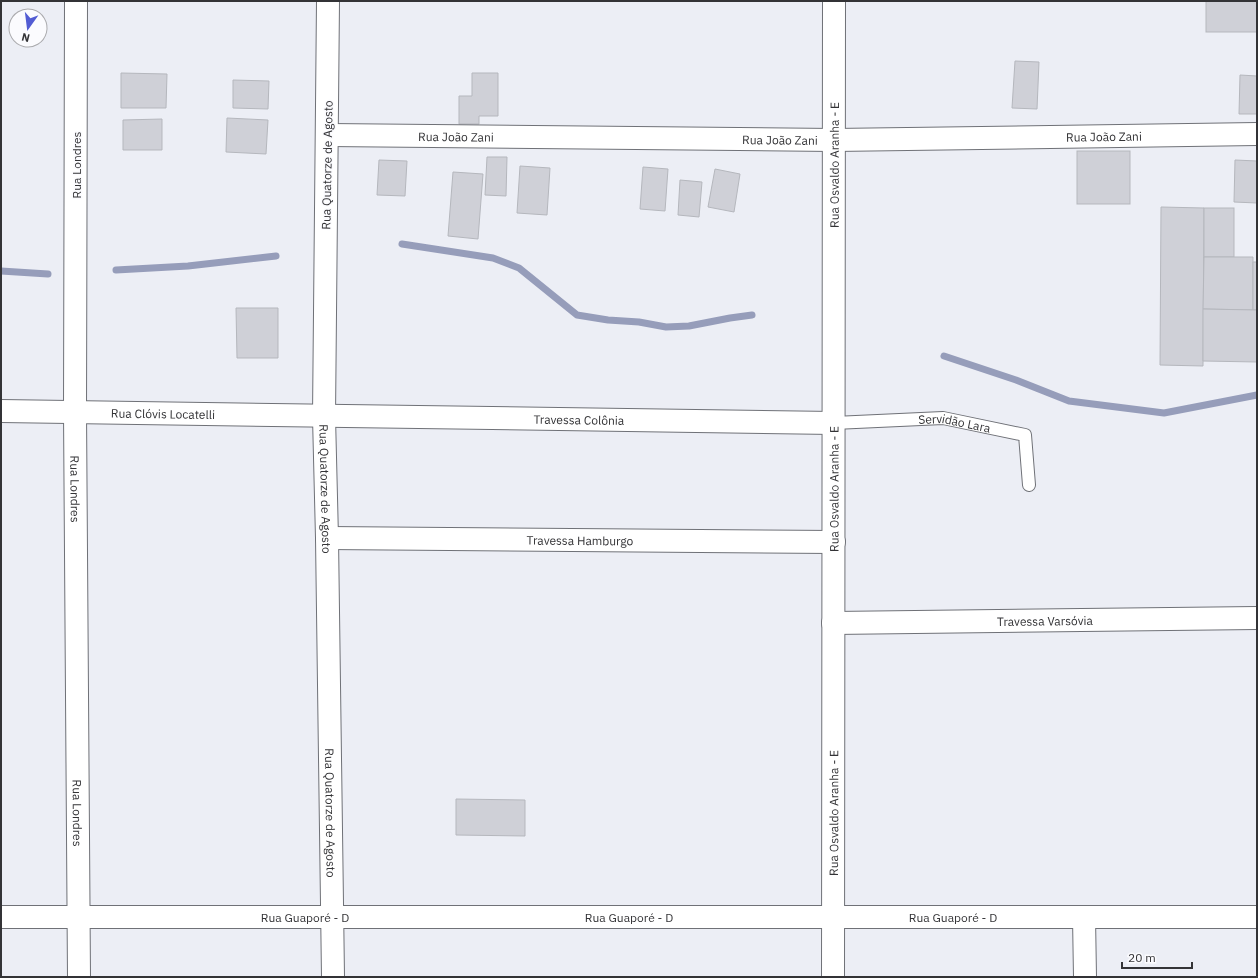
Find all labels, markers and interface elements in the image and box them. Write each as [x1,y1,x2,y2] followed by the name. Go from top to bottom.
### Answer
[8,8,48,48] north arrow
[20,30,31,45] text: N
[318,100,336,230] street label: Rua Quatorze de Agosto
[826,102,841,228] street label: Rua Osvaldo Aranha - E
[418,128,494,144] street label: Rua João Zani
[1066,128,1142,144] street label: Rua João Zani
[69,131,84,198] street label: Rua Londres
[742,132,818,147] street label: Rua João Zani
[111,405,215,422] street label: Rua Clóvis Locatelli
[533,411,625,427] street label: Travessa Colônia
[918,411,993,435] street label: Servidão Lara
[317,424,335,554] street label: Rua Quatorze de Agosto
[826,426,841,552] street label: Rua Osvaldo Aranha - E
[68,455,83,523] street label: Rua Londres
[527,532,634,548] street label: Travessa Hamburgo
[997,612,1094,629] street label: Travessa Varsóvia
[322,748,339,878] street label: Rua Quatorze de Agosto
[826,750,841,876] street label: Rua Osvaldo Aranha - E
[70,779,86,847] street label: Rua Londres
[261,910,349,925] street label: Rua Guaporé - D
[585,910,673,925] street label: Rua Guaporé - D
[909,910,997,925] street label: Rua Guaporé - D
[1122,944,1192,970] scale bar
[1128,950,1156,965] text: 20 m

